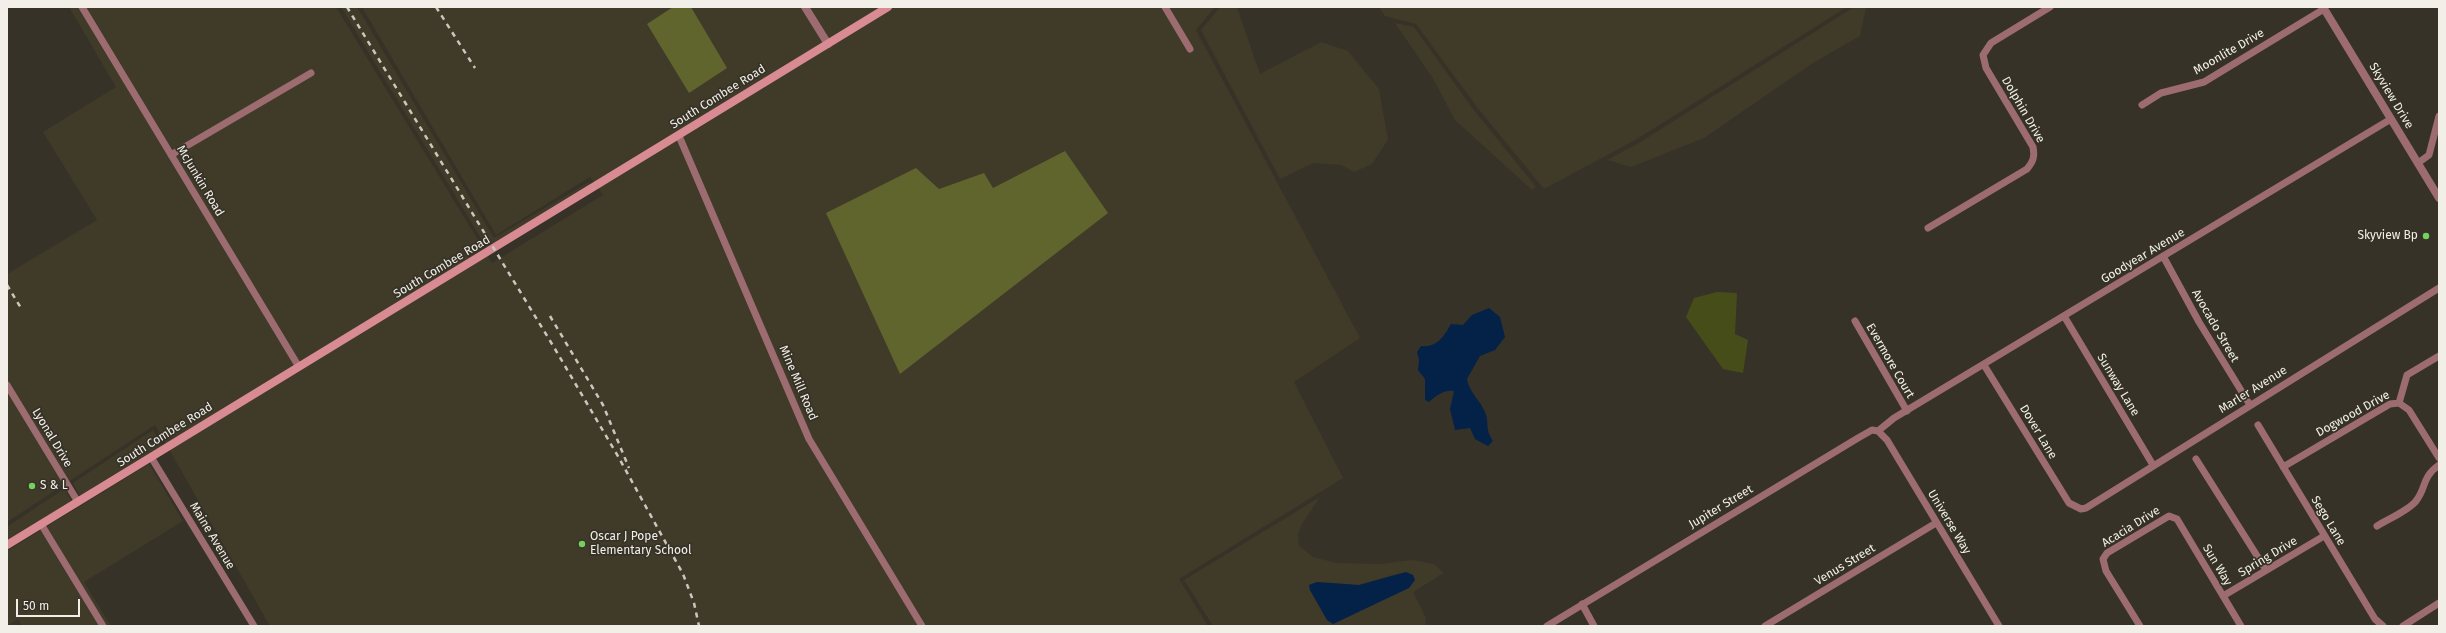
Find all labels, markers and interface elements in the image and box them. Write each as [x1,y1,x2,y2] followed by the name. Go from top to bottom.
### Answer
[2191,26,2267,78] street label: Moonlite Drive
[2366,60,2416,132] street label: Skyview Drive
[668,62,768,132] street label: South Combee Road
[1998,74,2048,146] street label: Dolphin Drive
[173,143,227,219] street label: McJunkin Road
[2098,225,2188,287] street label: Goodyear Avenue
[2357,229,2418,243] place label: Skyview Bp
[2421,231,2431,241] marker: Skyview Bp
[391,233,493,301] street label: South Combee Road
[2188,287,2242,365] street label: Avocado Street
[1863,321,1917,401] street label: Evermore Court
[776,343,820,423] street label: Mine Mill Road
[2094,351,2142,419] street label: Sunway Lane
[2216,363,2290,417] street label: Marler Avenue
[2314,388,2392,440] street label: Dogwood Drive
[115,400,215,470] street label: South Combee Road
[2016,402,2060,462] street label: Dover Lane
[29,406,75,470] street label: Lyonal Drive
[40,479,68,493] place label: S & L
[27,481,37,491] marker: S & L
[1686,482,1756,532] street label: Jupiter Street
[1924,487,1974,557] street label: Universe Way
[2308,494,2348,548] street label: Sego Lane
[186,500,238,572] street label: Maine Avenue
[2099,503,2163,551] street label: Acacia Drive
[590,530,692,558] place label: Oscar J Pope Elementary School
[2236,534,2300,580] street label: Spring Drive
[577,539,587,549] marker: Oscar J Pope Elementary School
[1812,541,1878,589] street label: Venus Street
[2199,542,2235,588] street label: Sun Way
[18,591,82,617] scale bar
[23,599,49,613] text: 50 m

